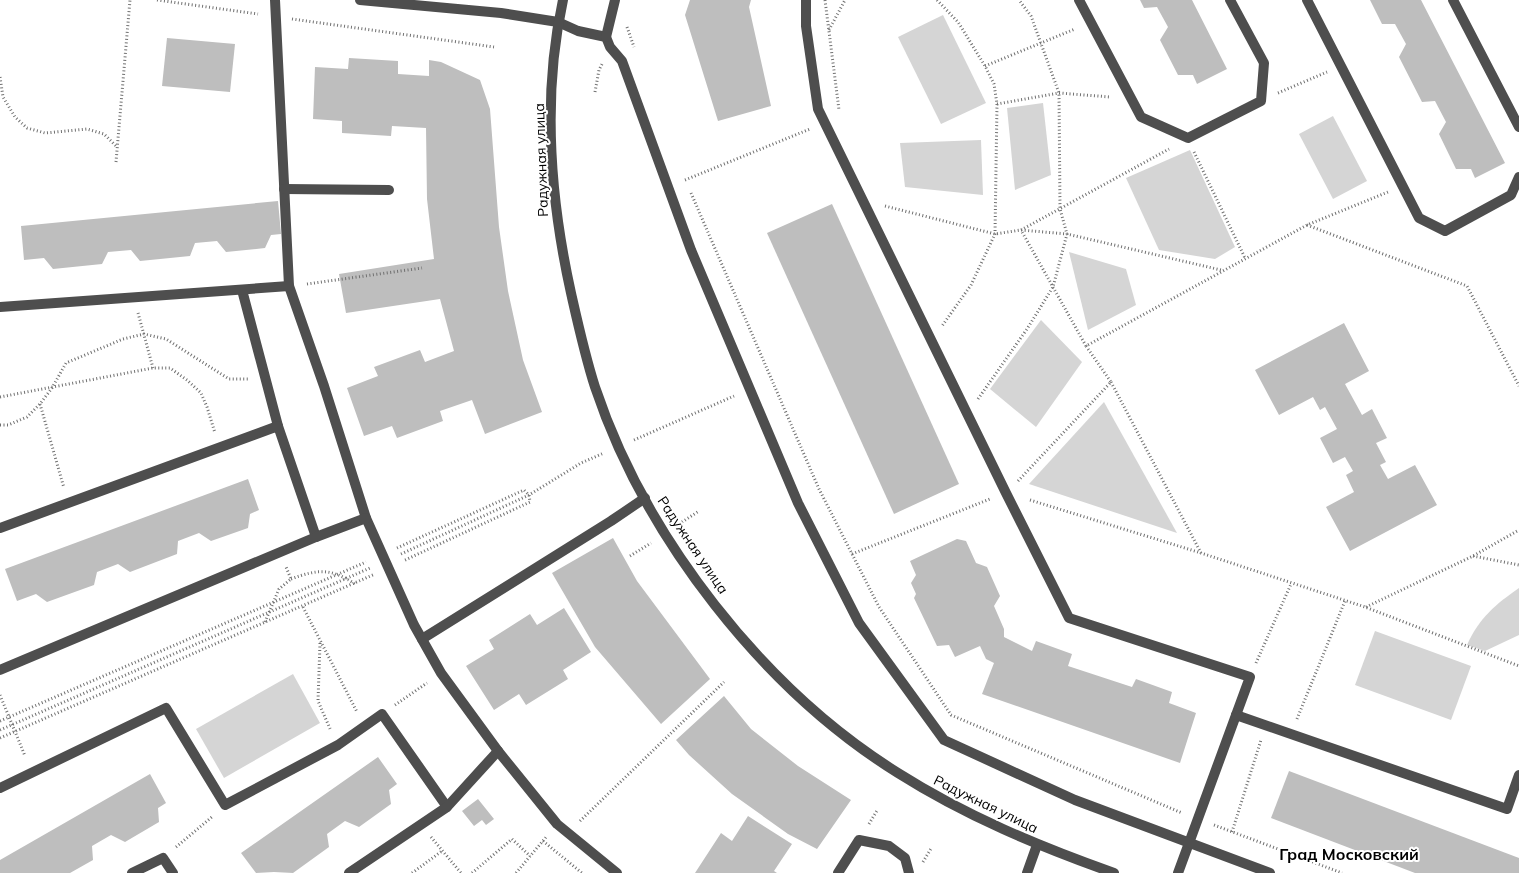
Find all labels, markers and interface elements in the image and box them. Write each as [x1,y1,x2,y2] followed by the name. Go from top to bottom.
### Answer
[530,103,552,217] street label: Радужная улица
[654,493,732,597] street label: Радужная улица
[931,771,1041,837] street label: Радужная улица
[1279,844,1419,864] district label: Град Московский

